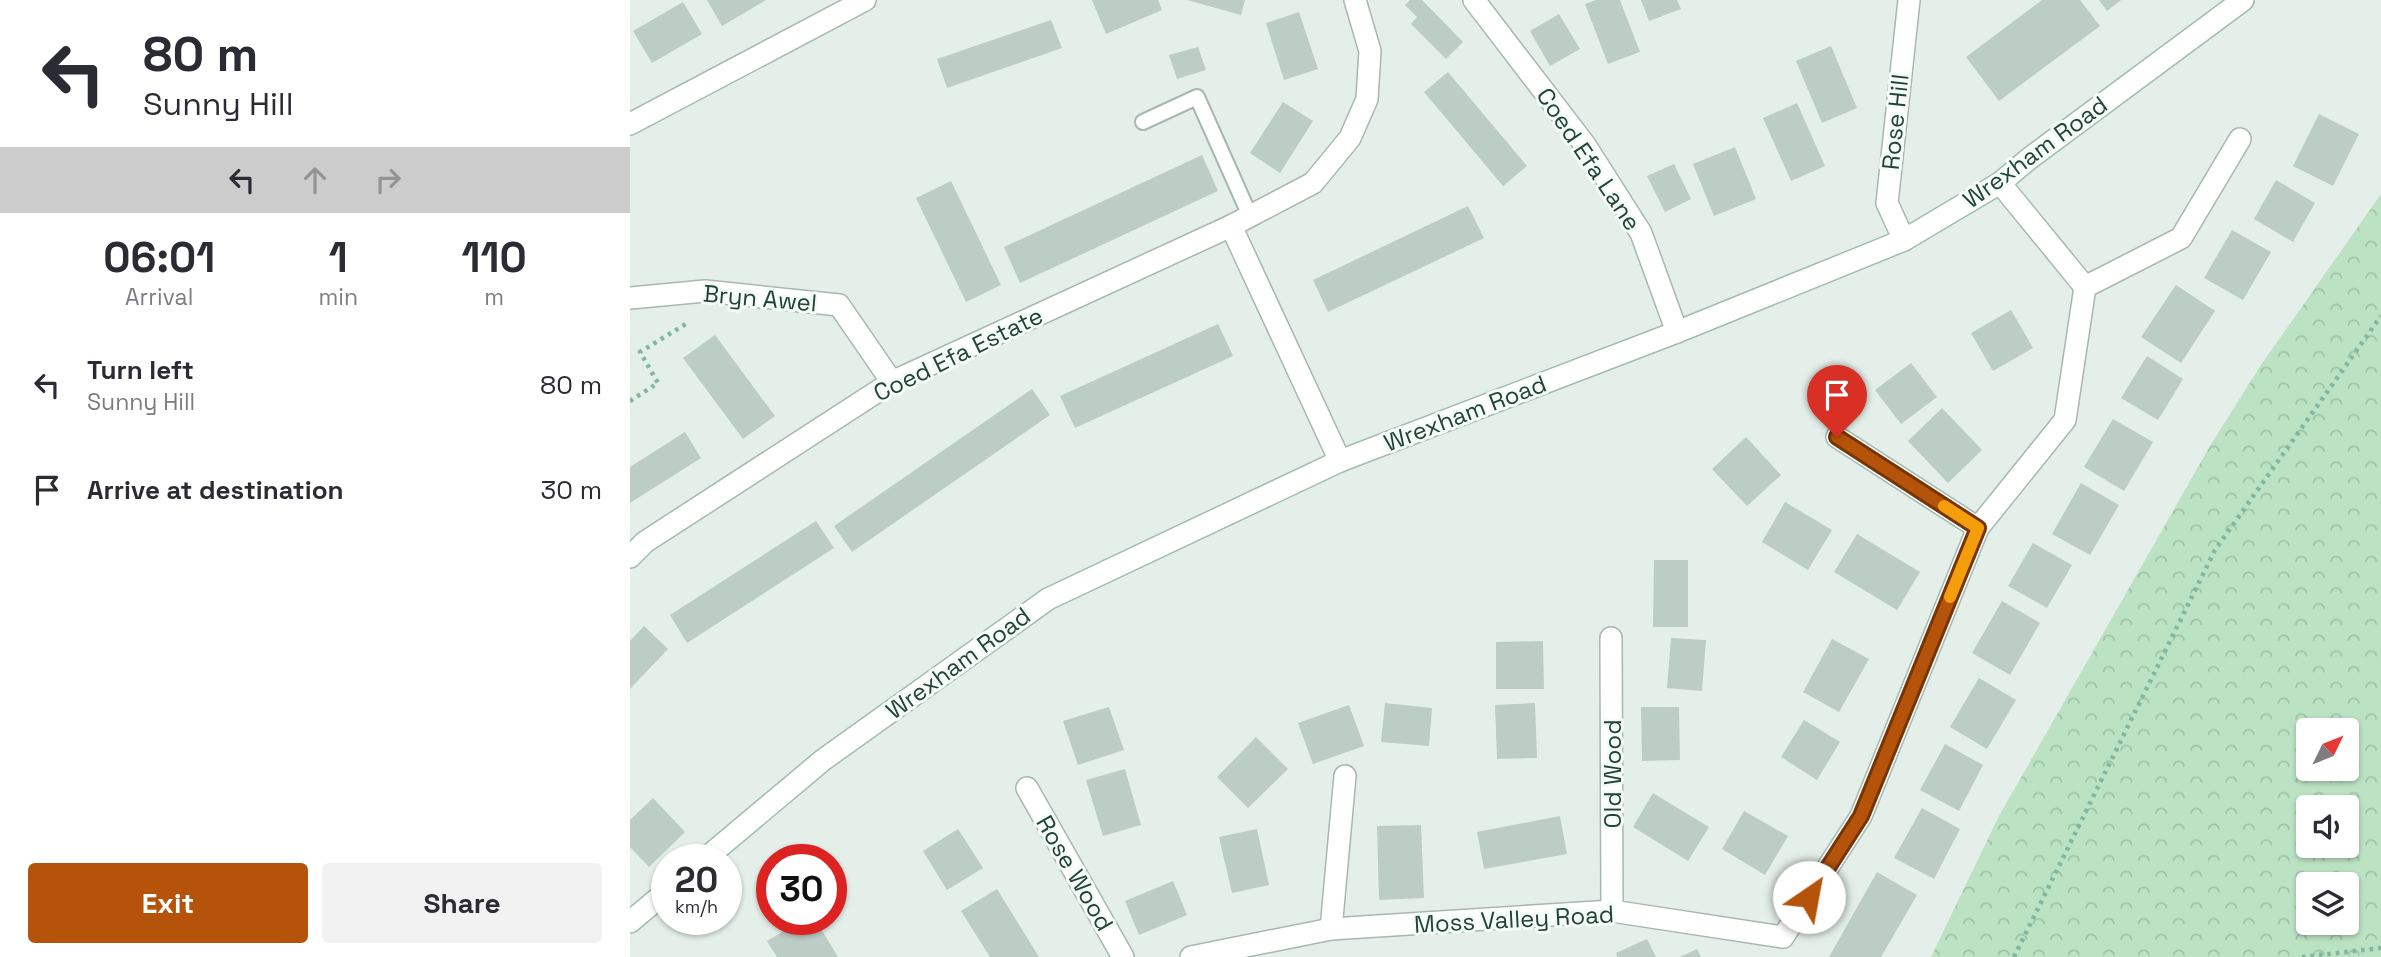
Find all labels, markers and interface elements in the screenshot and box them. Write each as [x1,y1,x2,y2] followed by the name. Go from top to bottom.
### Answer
[143,23,258,85] text: 80 m
[28,28,119,119] icon: left
[1875,72,1915,172] street label: Rose Hill
[1530,82,1648,236] street label: Coed Efa Lane
[143,84,294,124] text: Sunny Hill
[1957,89,2113,215] street label: Wrexham Road
[223,161,261,199] icon: left
[296,161,334,199] icon: ahead
[369,161,407,199] icon: right
[103,231,215,284] text: 06:01
[329,231,348,284] text: 1
[461,231,527,284] text: 110
[702,278,818,318] street label: Bryn Awel
[125,282,193,312] text: Arrival
[319,282,358,312] text: min
[484,282,504,312] text: m
[868,300,1048,408] street label: Coed Efa Estate
[87,353,194,387] text: Turn left
[1807,365,1867,437] pin
[28,366,66,404] icon: left
[540,368,602,402] text: 80 m
[1379,368,1551,458] street label: Wrexham Road
[1818,376,1856,414] icon: arrive
[87,387,195,417] text: Sunny Hill
[28,471,66,509] icon: arrive
[87,473,344,507] text: Arrive at destination
[541,473,602,507] text: 30 m
[880,600,1036,726] street label: Wrexham Road
[2296,718,2359,780] north arrow
[2296,718,2359,935] map controls
[1597,719,1628,829] street label: Old Wood
[2296,795,2359,858] button: sound
[1029,810,1121,936] street label: Rose Wood
[756,844,847,935] speed limit sign: 30
[675,858,718,902] text: 20
[1772,860,1846,934] position arrow
[28,863,308,943] button: Exit
[322,863,602,943] button: Share
[2296,872,2359,935] button: layers
[675,895,718,918] text: km/h
[1413,898,1615,940] street label: Moss Valley Road

